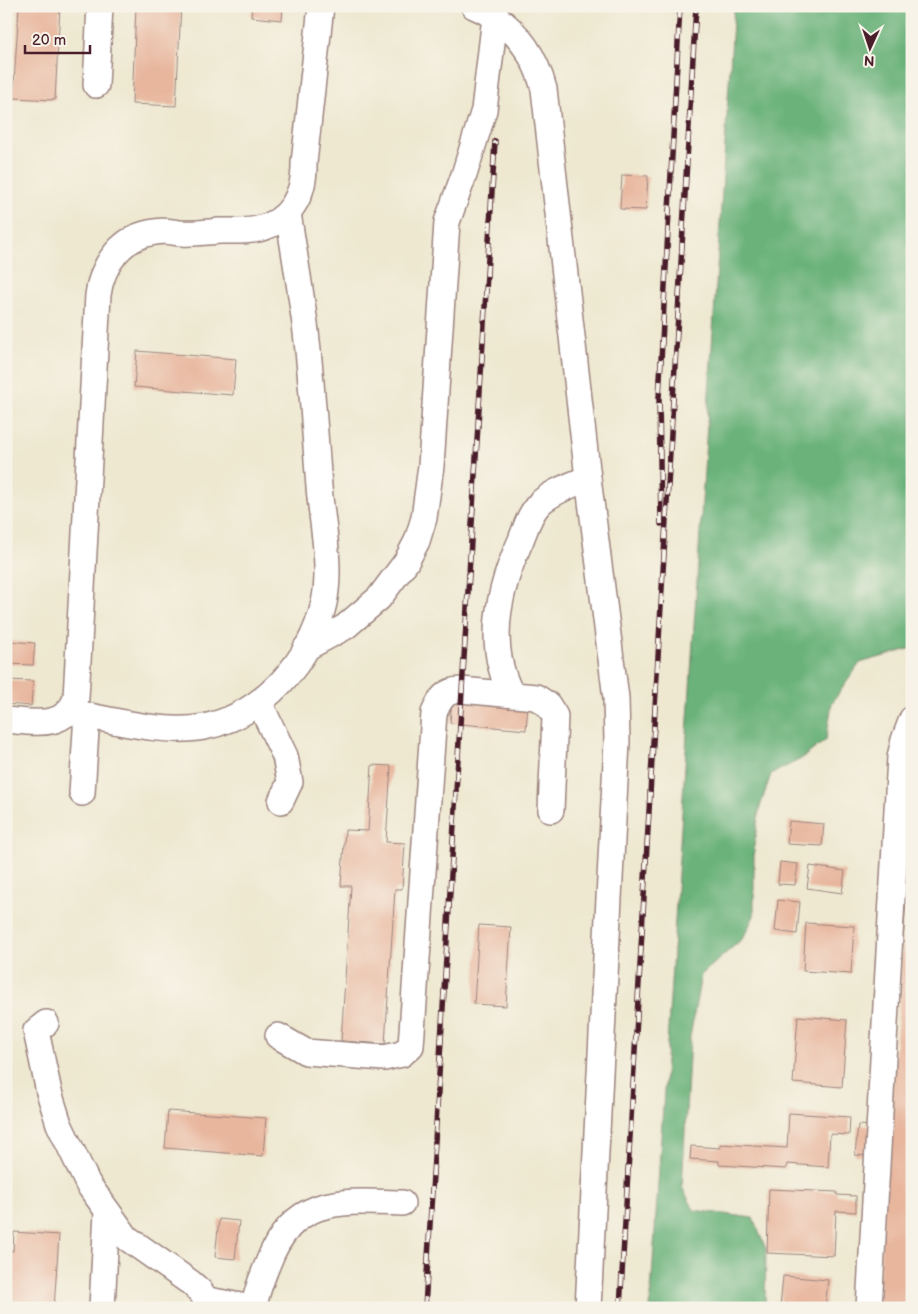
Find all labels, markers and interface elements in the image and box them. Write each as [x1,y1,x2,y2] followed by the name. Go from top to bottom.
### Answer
[25,22,90,54] scale bar
[846,22,896,72] north arrow
[32,31,66,50] text: 20 m
[864,52,875,69] text: N

